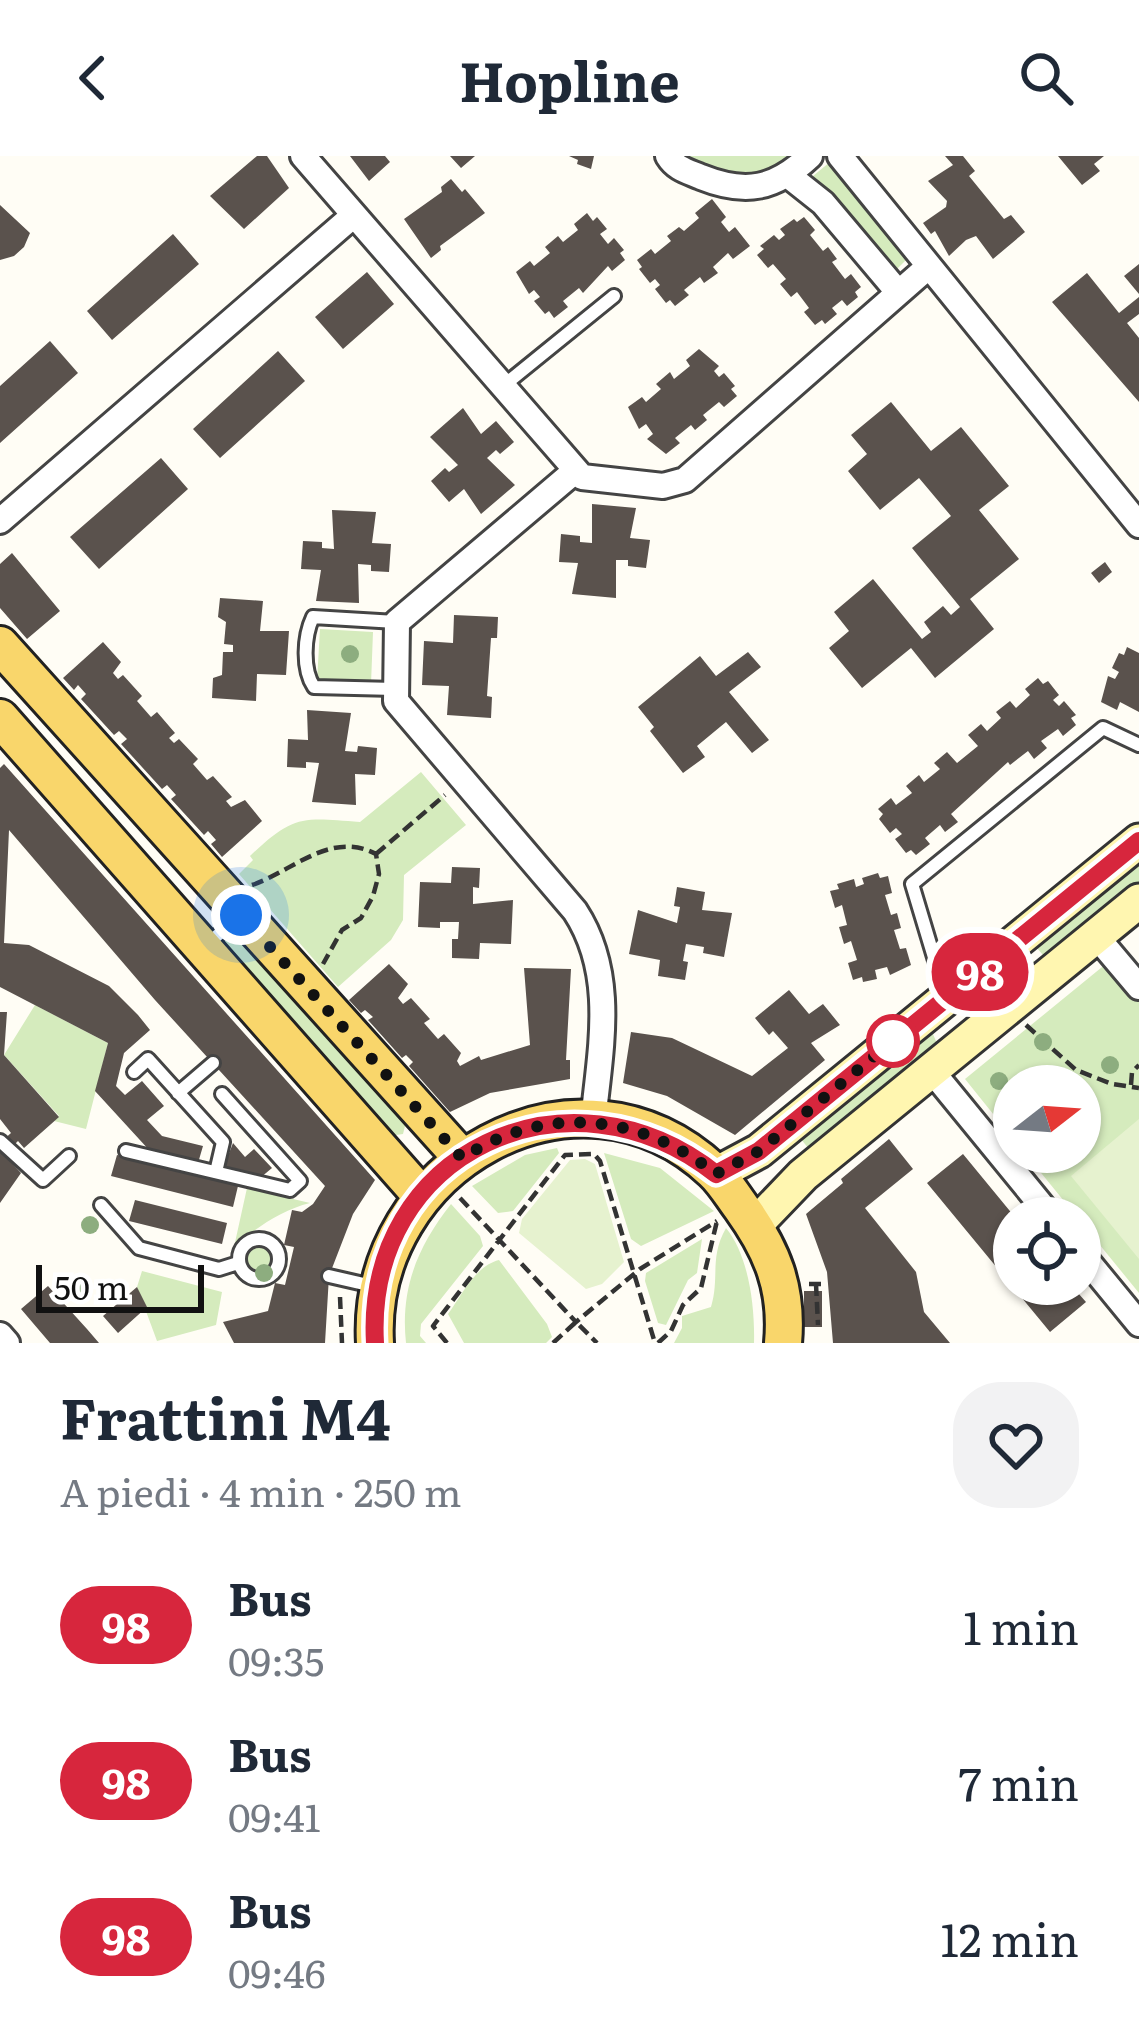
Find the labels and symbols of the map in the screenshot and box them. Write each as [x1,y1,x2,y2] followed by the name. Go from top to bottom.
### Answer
[211,885,271,945] your location
[926,933,1034,1011] line badge: 98
[868,1016,918,1066] unlabelled marker
[993,1065,1101,1173] north arrow
[36,1259,204,1312] scale bar

